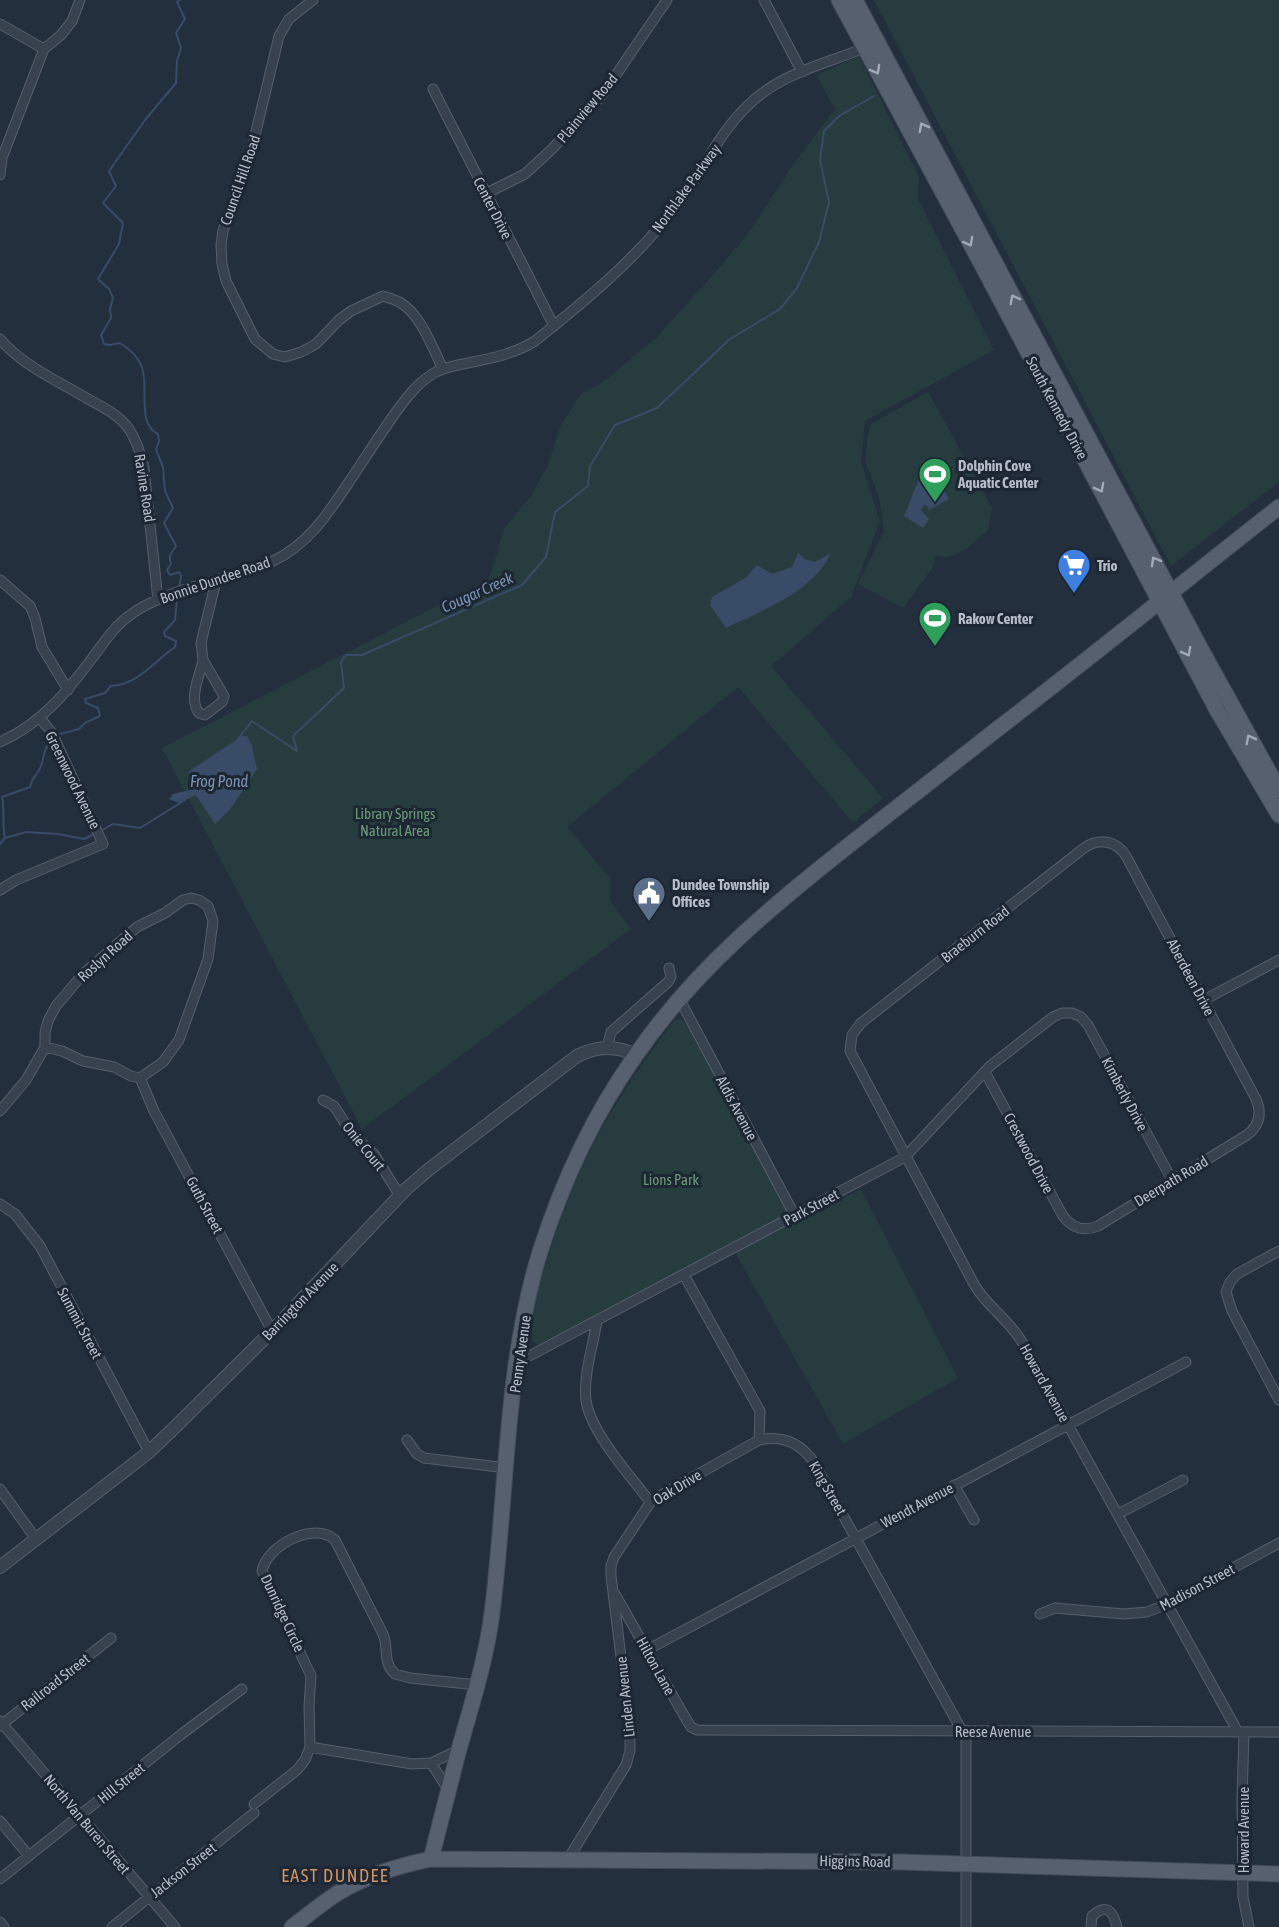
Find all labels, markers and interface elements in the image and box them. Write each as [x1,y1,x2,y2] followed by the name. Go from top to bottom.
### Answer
[869,64,880,74] one-way arrow
[553,70,621,146] street label: Plainview Road
[919,122,930,133] one-way arrow
[217,133,263,227] street label: Council Hill Road
[648,141,724,235] street label: Northlake Parkway
[470,174,516,242] street label: Center Drive
[962,235,973,246] one-way arrow
[1010,295,1021,305] one-way arrow
[1023,354,1091,462] street label: South Kennedy Drive
[131,453,159,523] street label: Ravine Road
[917,456,953,503] sports icon: Dolphin Cove Aquatic Center
[957,457,1039,491] place label: Dolphin Cove Aquatic Center
[1093,482,1104,492] one-way arrow
[1056,547,1092,594] supermarket icon: Trio
[158,553,272,607] street label: Bonnie Dundee Road
[1097,557,1118,574] place label: Trio
[1151,557,1162,567] one-way arrow
[438,568,517,617] water label: Cougar Creek
[917,600,953,647] sports icon: Rakow Center
[958,610,1034,627] place label: Rakow Center
[1180,646,1191,657] one-way arrow
[42,728,104,832] street label: Greenwood Avenue
[1246,735,1257,746] one-way arrow
[190,772,248,791] water label: Frog Pond
[355,805,435,839] park label: Library Springs Natural Area
[631,875,667,922] public building icon: Dundee Township Offices
[672,876,770,910] place label: Dundee Township Offices
[938,902,1012,966] street label: Braeburn Road
[74,927,136,985] street label: Roslyn Road
[1164,936,1218,1019] street label: Aberdeen Drive
[1098,1054,1152,1134] street label: Kimberly Drive
[713,1073,761,1143] street label: Aldis Avenue
[1001,1110,1057,1196] street label: Crestwood Drive
[339,1118,389,1174] street label: Onie Court
[1131,1152,1211,1210] street label: Deerpath Road
[643,1171,699,1188] park label: Lions Park
[183,1174,227,1236] street label: Guth Street
[781,1185,841,1229] street label: Park Street
[258,1258,342,1344] street label: Barrington Avenue
[54,1285,106,1361] street label: Summit Street
[506,1314,534,1394] street label: Penny Avenue
[1017,1341,1073,1425] street label: Howard Avenue
[806,1458,850,1518] street label: King Street
[650,1466,704,1508] street label: Oak Drive
[878,1479,956,1531] street label: Wendt Avenue
[1157,1560,1237,1614] street label: Madison Street
[258,1571,308,1655] street label: Dunridge Circle
[633,1634,679,1698] street label: Hilton Lane
[17,1650,93,1714] street label: Railroad Street
[612,1656,638,1738] street label: Linden Avenue
[955,1723,1032,1740] street label: Reese Avenue
[94,1759,148,1807] street label: Hill Street
[40,1771,134,1877] street label: North Van Buren Street
[1235,1787,1252,1873] street label: Howard Avenue
[147,1839,219,1901] street label: Jackson Street
[819,1852,891,1870] street label: Higgins Road
[281,1865,389,1886] district label: EAST DUNDEE

